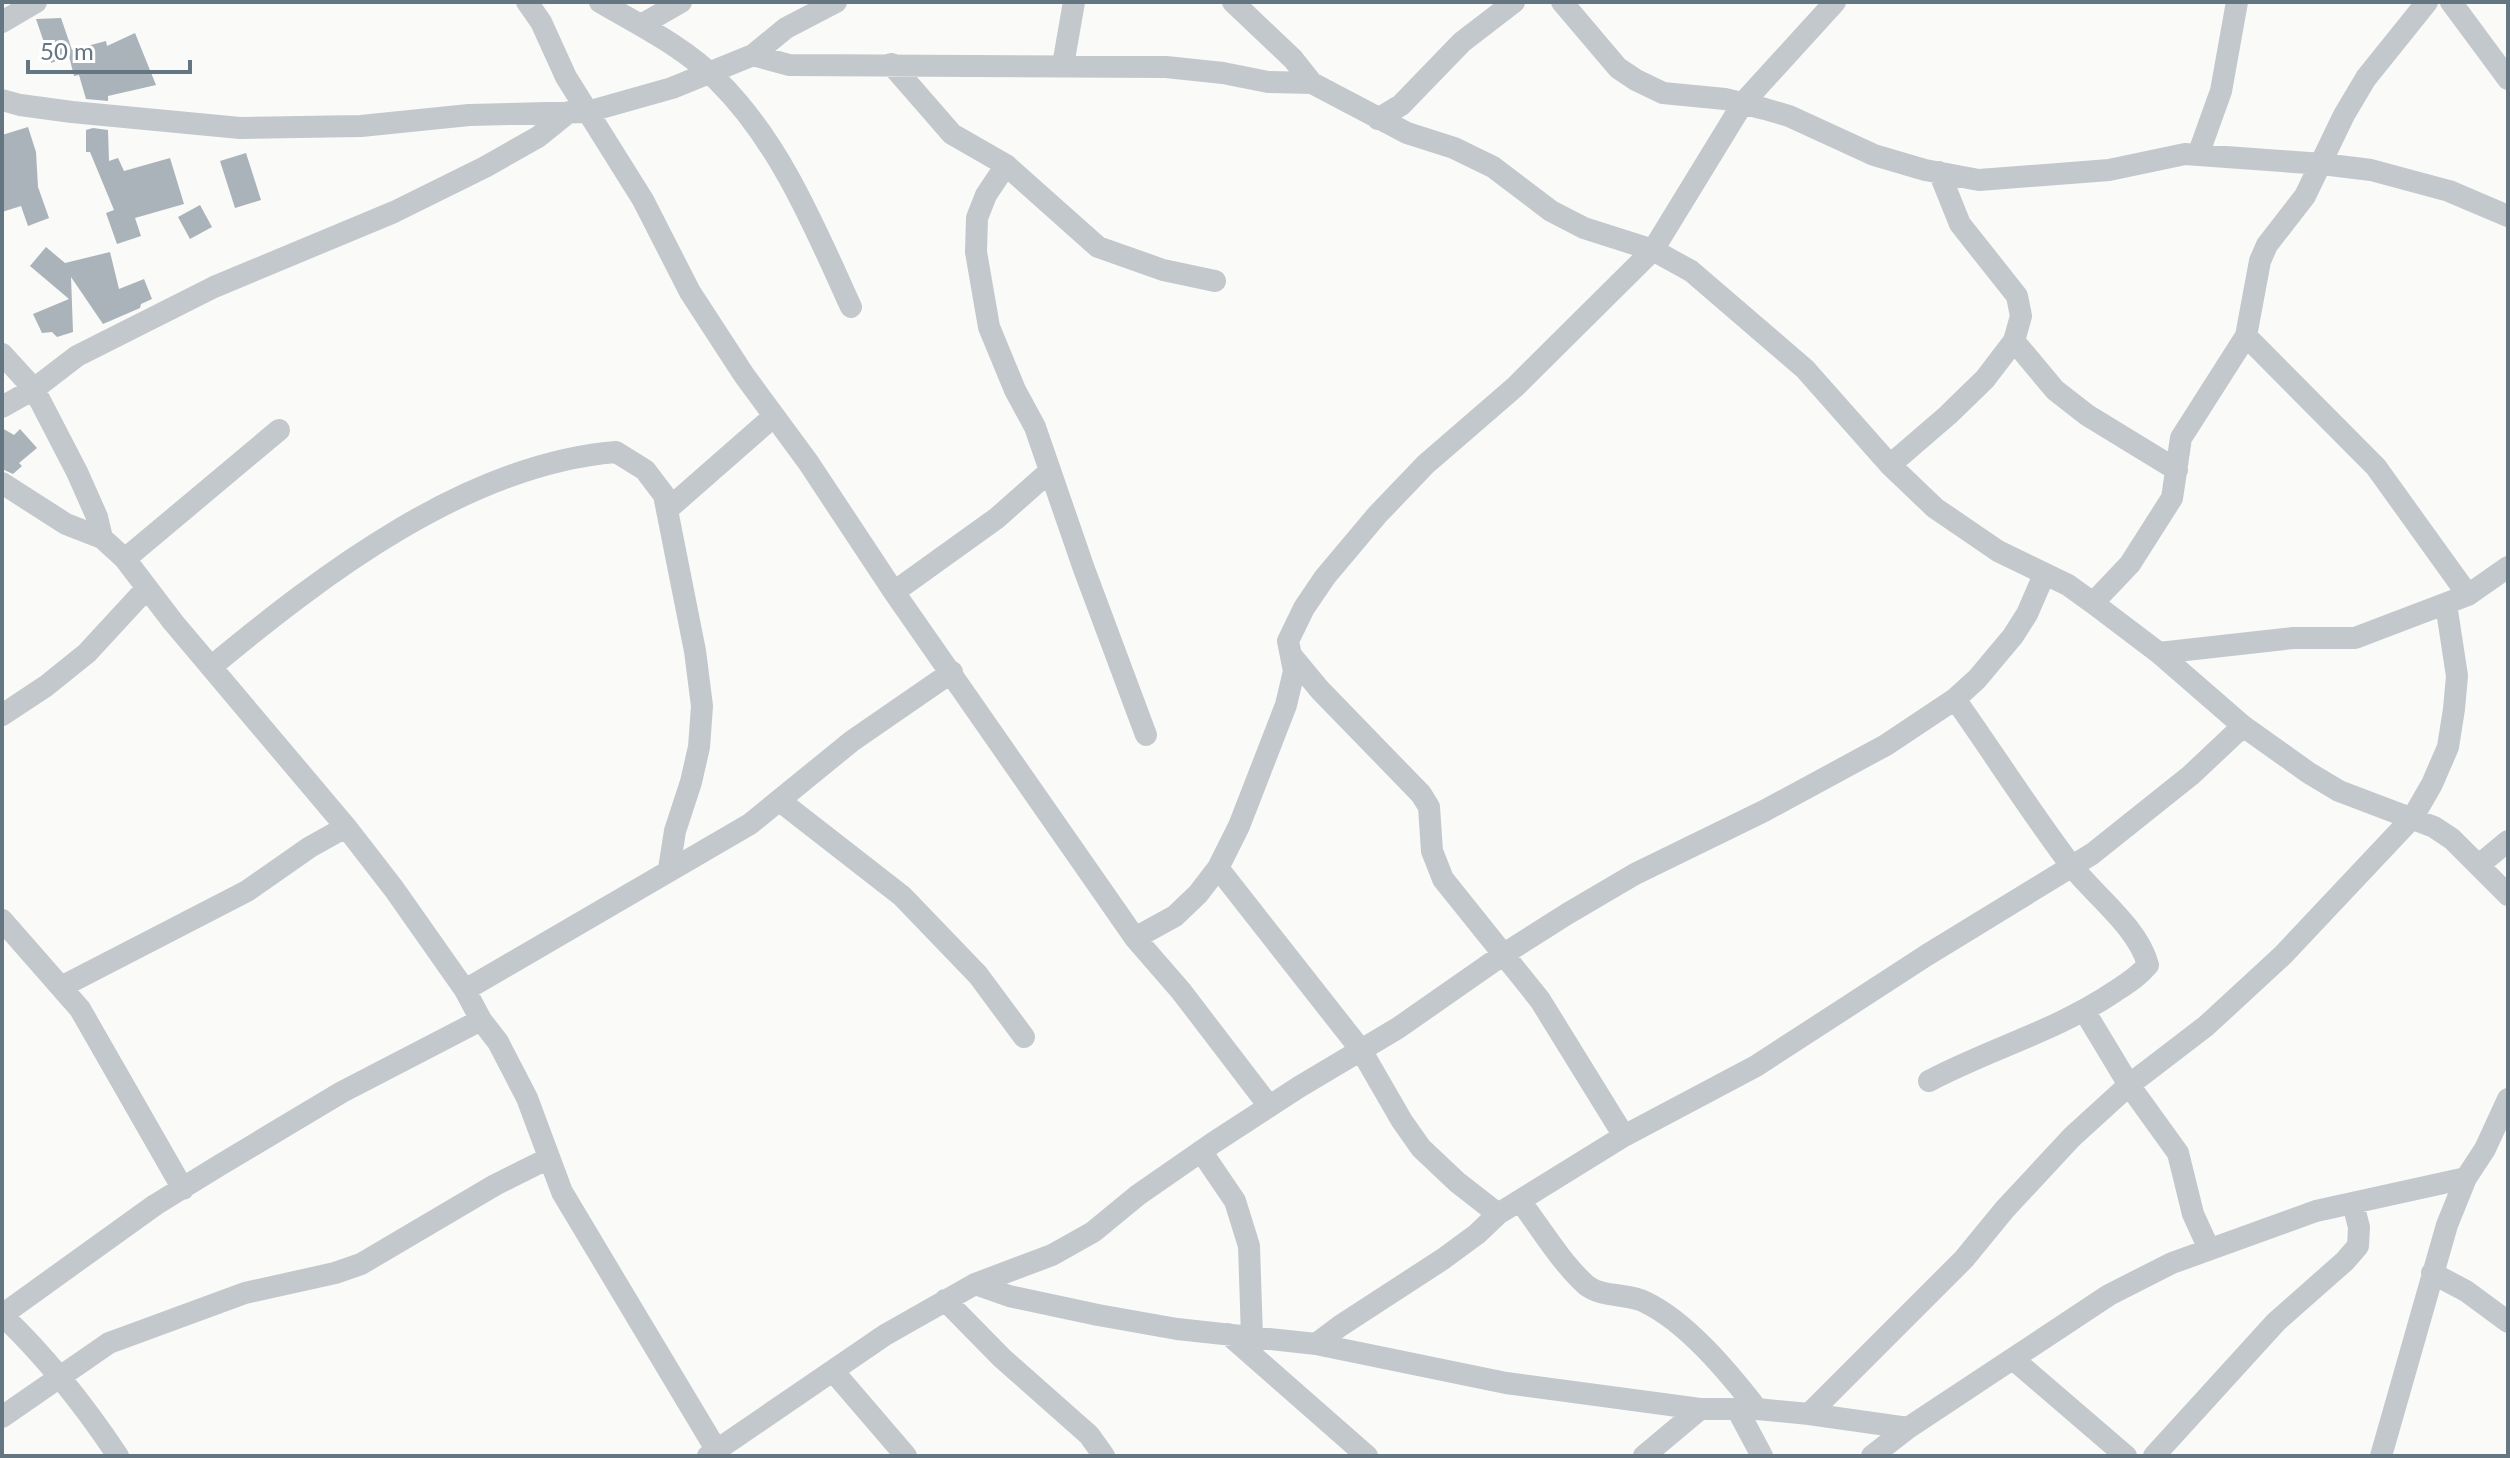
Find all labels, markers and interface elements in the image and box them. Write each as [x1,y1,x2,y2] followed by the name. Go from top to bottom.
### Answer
[28,24,190,74] scale bar
[40,36,94,65] text: 50 m

